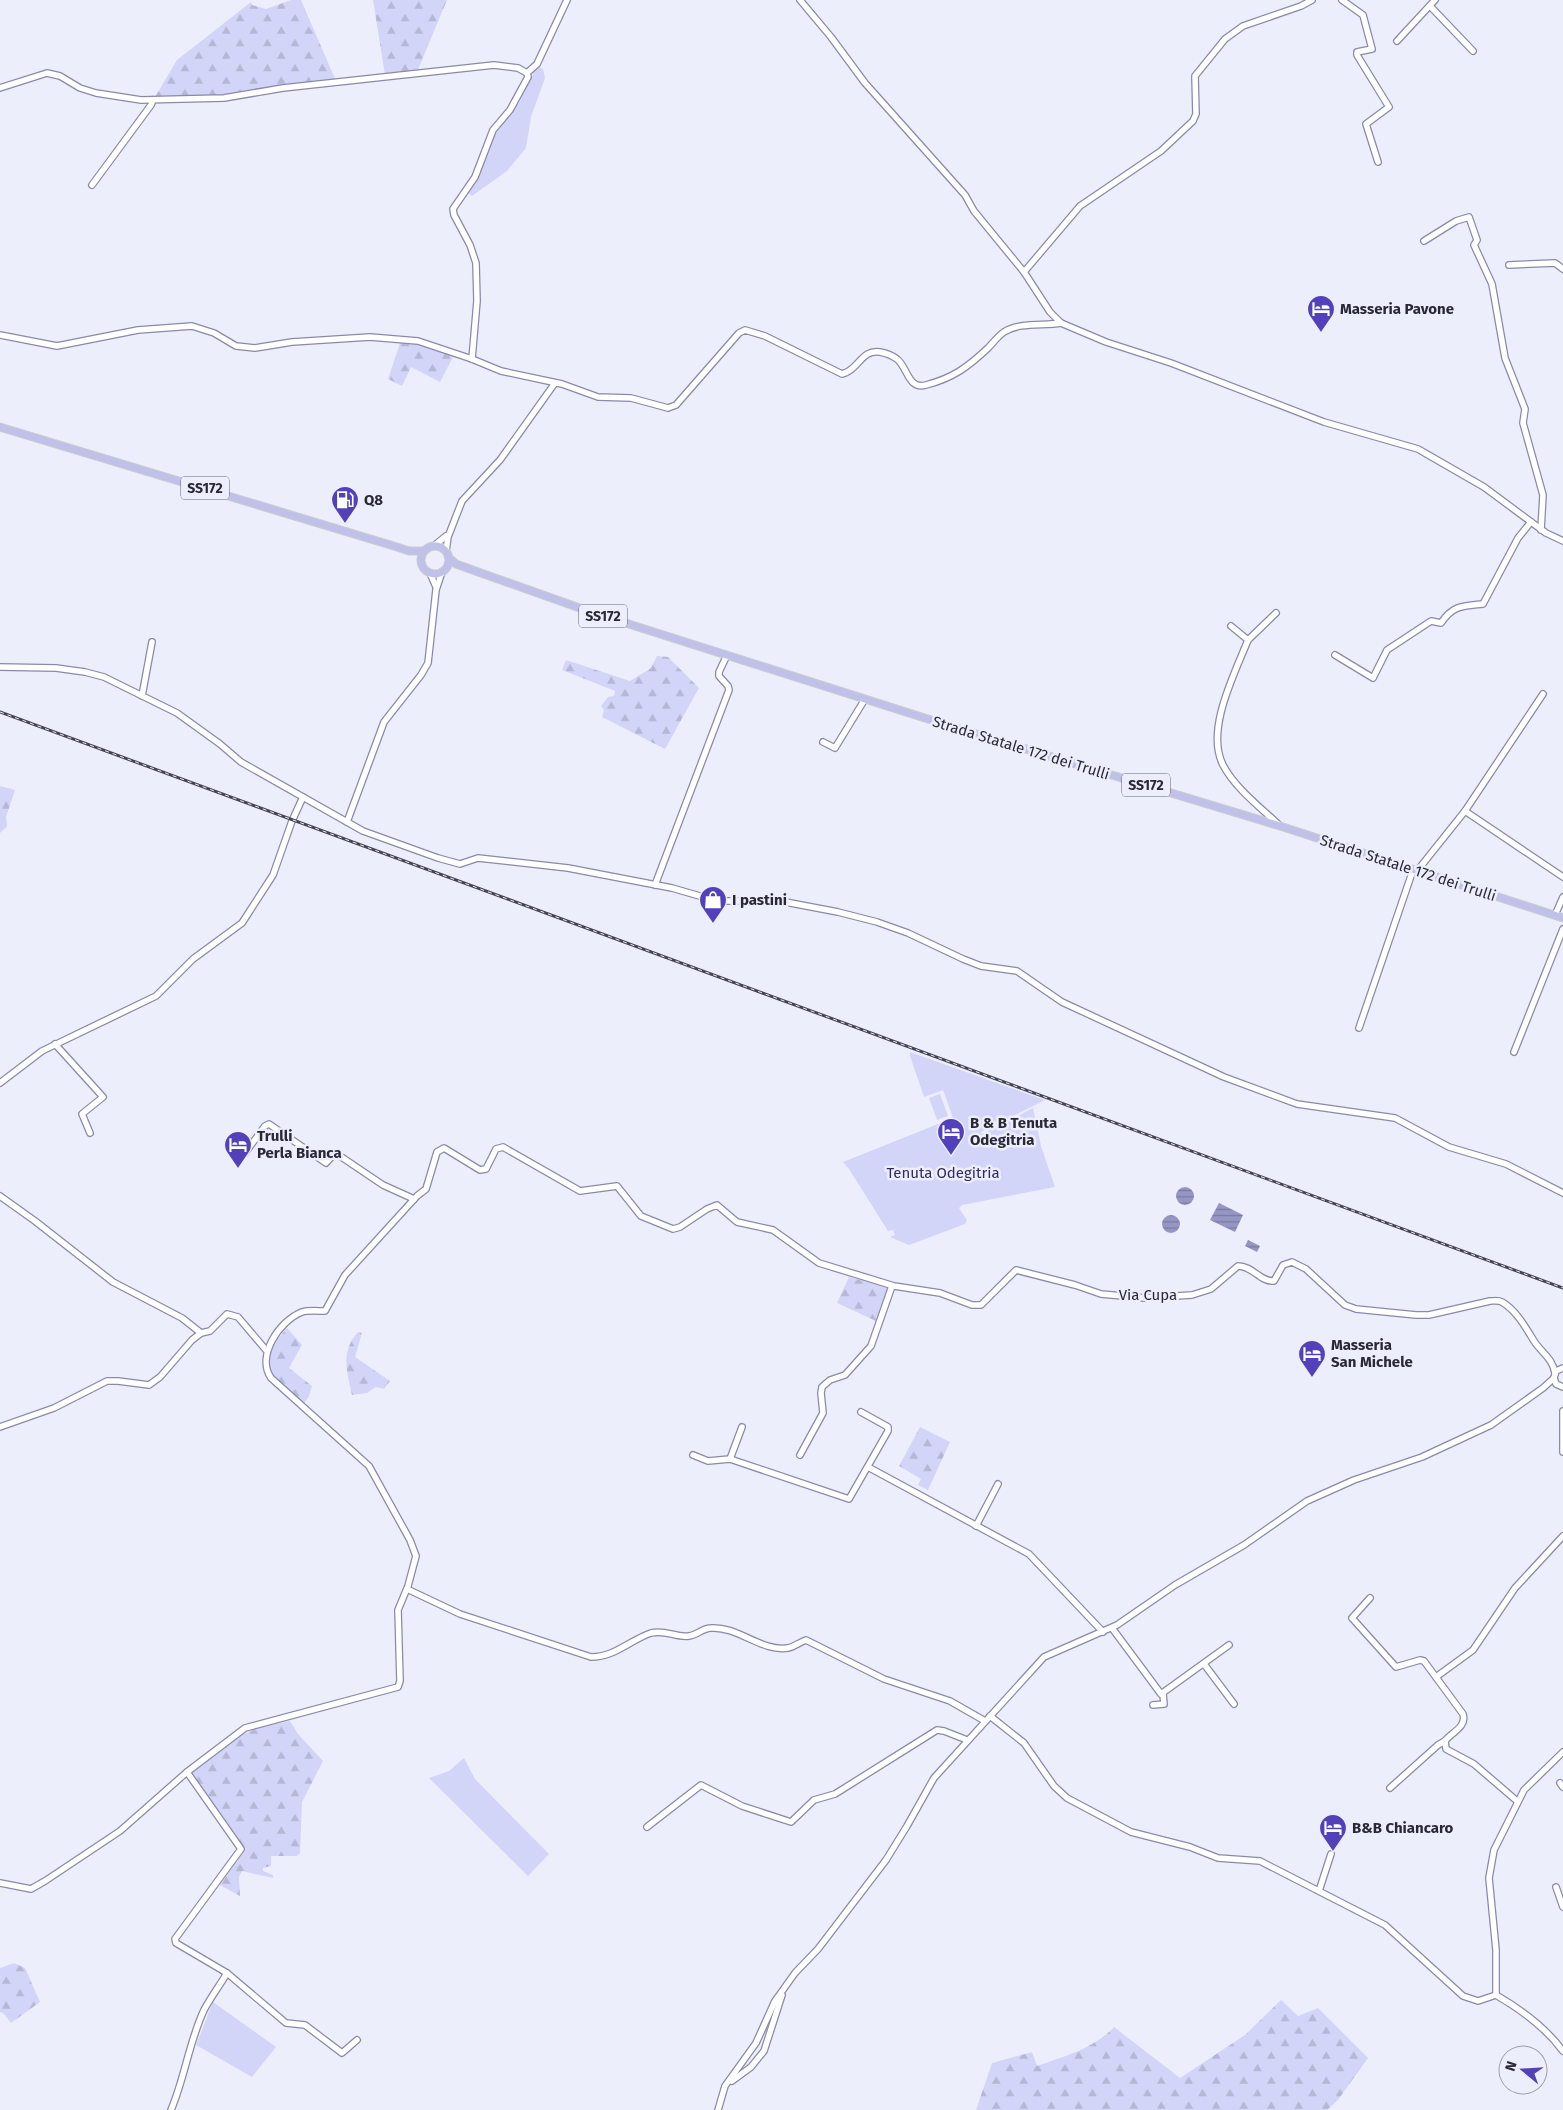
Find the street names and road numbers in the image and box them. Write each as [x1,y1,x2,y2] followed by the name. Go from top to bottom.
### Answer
[181,476,229,499] road number: SS172
[579,604,627,628] road number: SS172
[930,712,1112,784] street label: Strada Statale 172 dei Trulli
[1122,774,1170,796] road number: SS172
[1318,831,1498,905] street label: Strada Statale 172 dei Trulli
[1119,1286,1177,1304] street label: Via Cupa

